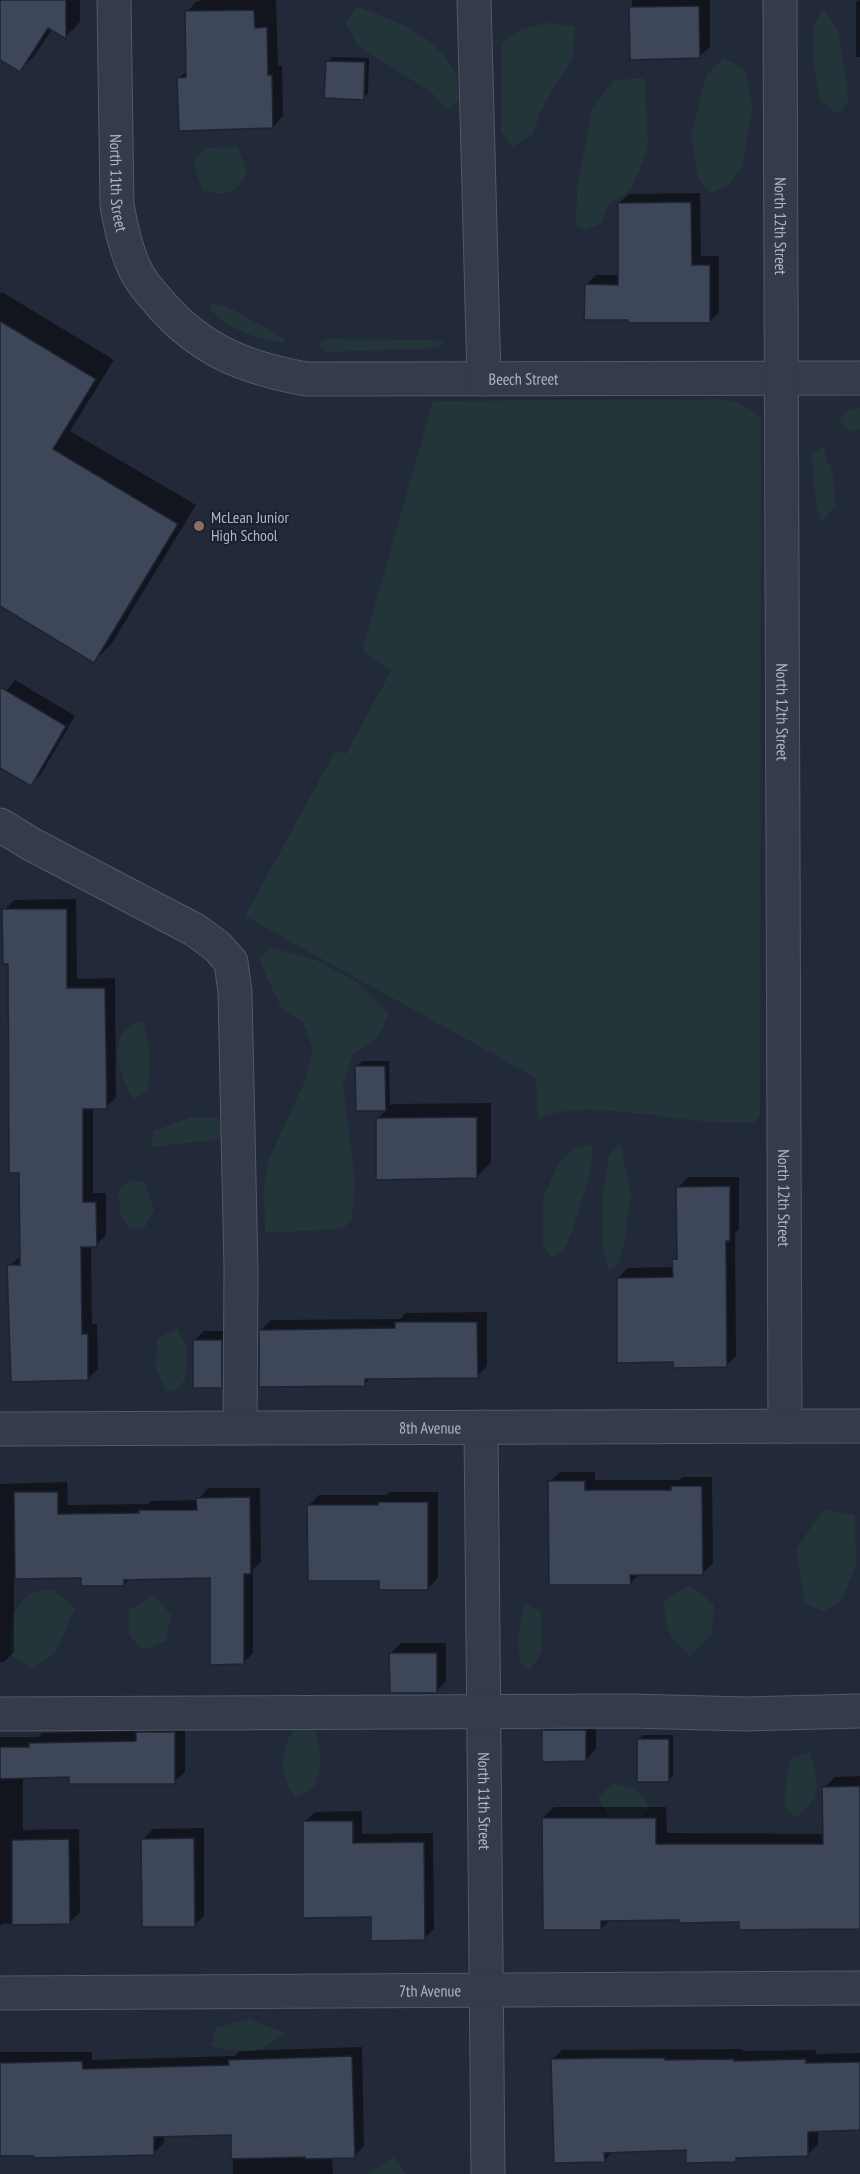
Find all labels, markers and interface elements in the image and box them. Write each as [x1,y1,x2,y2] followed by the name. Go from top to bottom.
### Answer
[106,134,132,234] street label: North 11th Street
[771,177,791,275] street label: North 12th Street
[489,369,559,389] street label: Beech Street
[211,507,289,545] place label: McLean Junior High School
[192,519,206,533] marker: McLean Junior High School
[772,663,793,761] street label: North 12th Street
[774,1149,794,1247] street label: North 12th Street
[399,1417,461,1438] street label: 8th Avenue
[474,1752,495,1850] street label: North 11th Street
[399,1980,461,2001] street label: 7th Avenue

